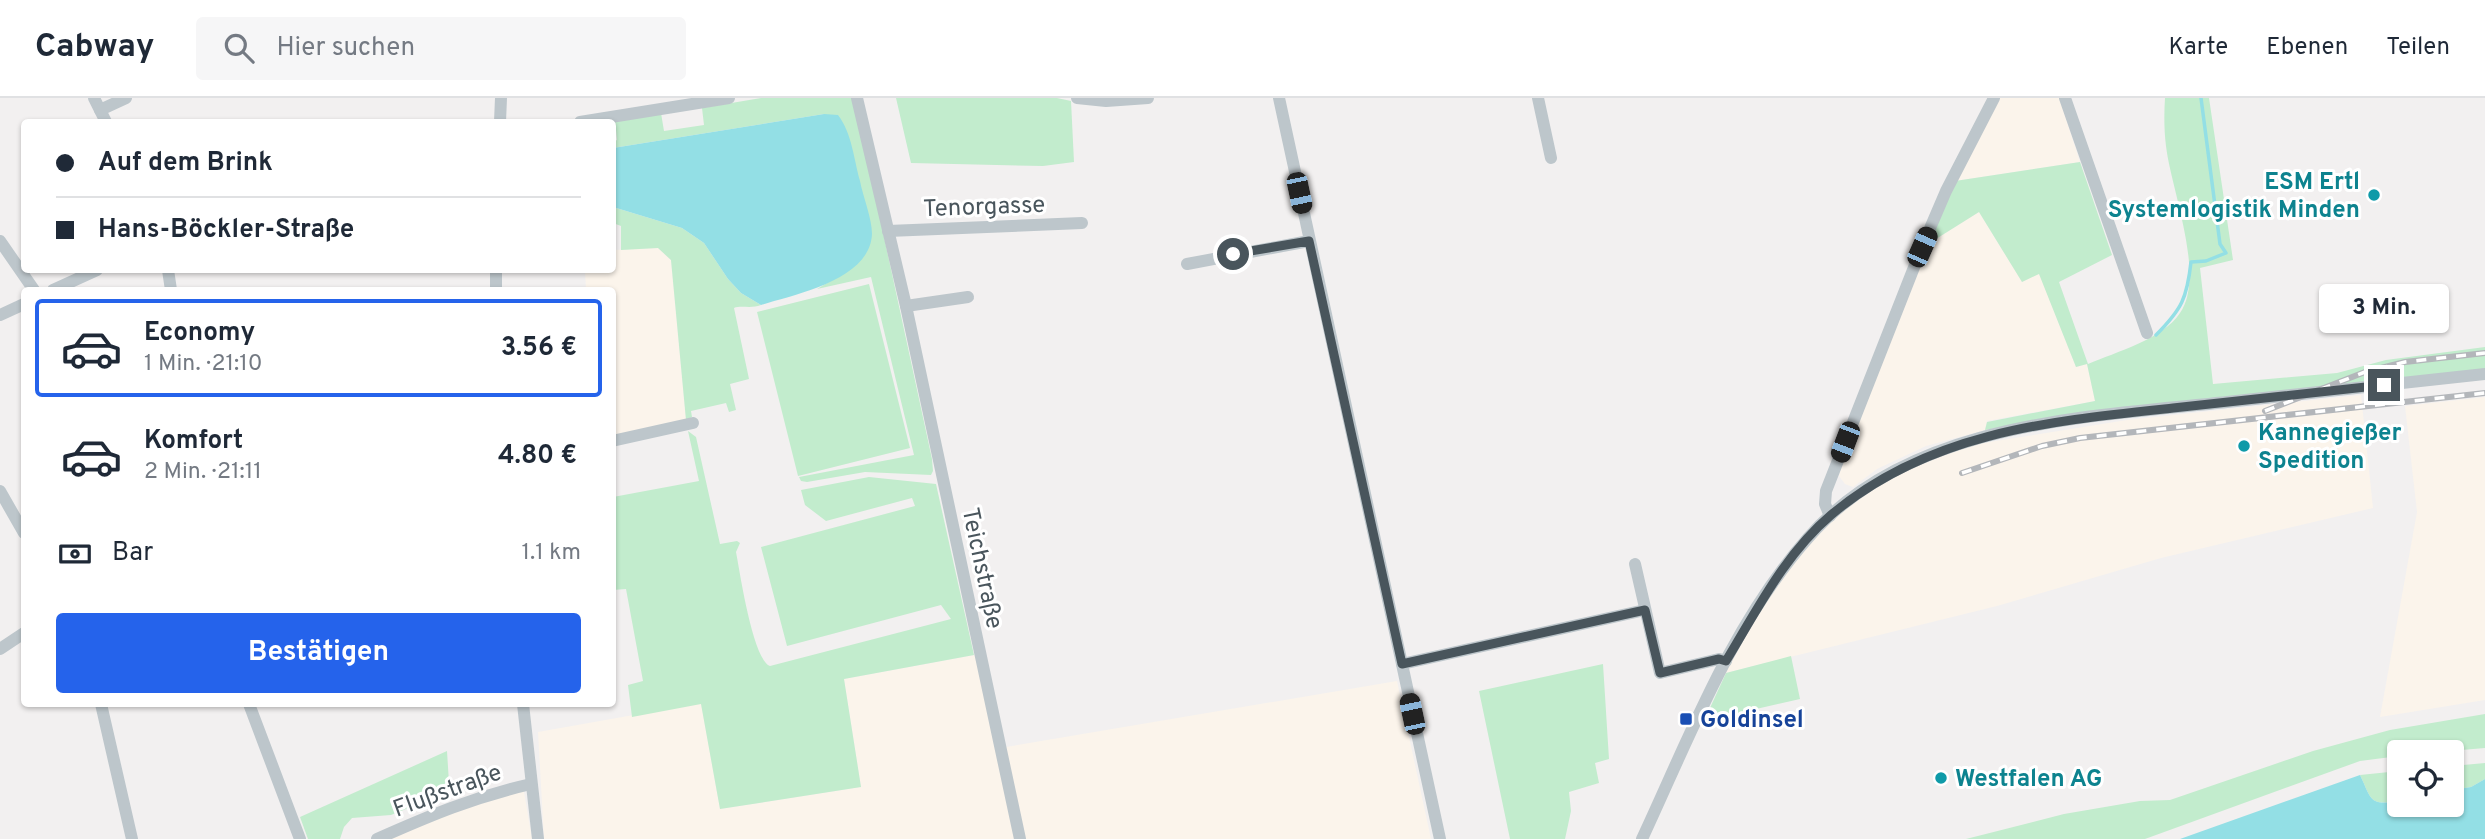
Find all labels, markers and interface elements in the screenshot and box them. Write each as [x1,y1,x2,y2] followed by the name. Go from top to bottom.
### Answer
[196,17,686,80] search box
[35,27,154,69] text: Cabway
[220,29,258,67] icon: search
[276,32,415,65] text: Hier suchen
[2168,33,2228,63] text: Karte
[2266,33,2348,63] text: Ebenen
[2386,33,2450,63] text: Teilen
[98,147,273,180] text: Auf dem Brink
[2108,168,2360,226] place label: ESM Ertl Systemlogistik Minden
[1285,170,1314,216] car
[2366,187,2382,203] marker: ESM Ertl Systemlogistik Minden
[922,191,1046,225] street label: Tenorgasse
[98,214,354,247] text: Hans-Böckler-Straße
[1904,224,1941,270] car
[1217,238,1249,270] route start
[2319,284,2449,332] callout: 3 Min.
[2352,294,2416,323] text: 3 Min.
[60,317,123,380] icon: car
[144,317,255,350] text: Economy
[501,332,577,365] text: 3.56 €
[144,350,263,379] text: 1 Min. · 21:10
[2368,369,2400,401] route end
[1828,419,1863,465] car
[2258,419,2401,477] place label: Kannegießer Spedition
[60,425,123,488] icon: car
[144,425,243,458] text: Komfort
[2236,438,2252,454] marker: Kannegießer Spedition
[498,440,577,473] text: 4.80 €
[144,458,262,487] text: 2 Min. · 21:11
[954,505,1009,632] street label: Teichstraße
[56,535,94,573] icon: cash
[112,537,153,570] text: Bar
[522,539,581,568] text: 1.1 km
[56,613,581,693] button: Bestätigen
[1398,691,1427,737] car
[1700,706,1804,736] place label: Goldinsel
[1678,711,1694,727] marker: Goldinsel
[2387,740,2464,817] map controls
[2387,740,2464,817] button: locate
[389,758,506,825] street label: Flußstraße
[1955,765,2102,795] place label: Westfalen AG
[1933,770,1949,786] marker: Westfalen AG

